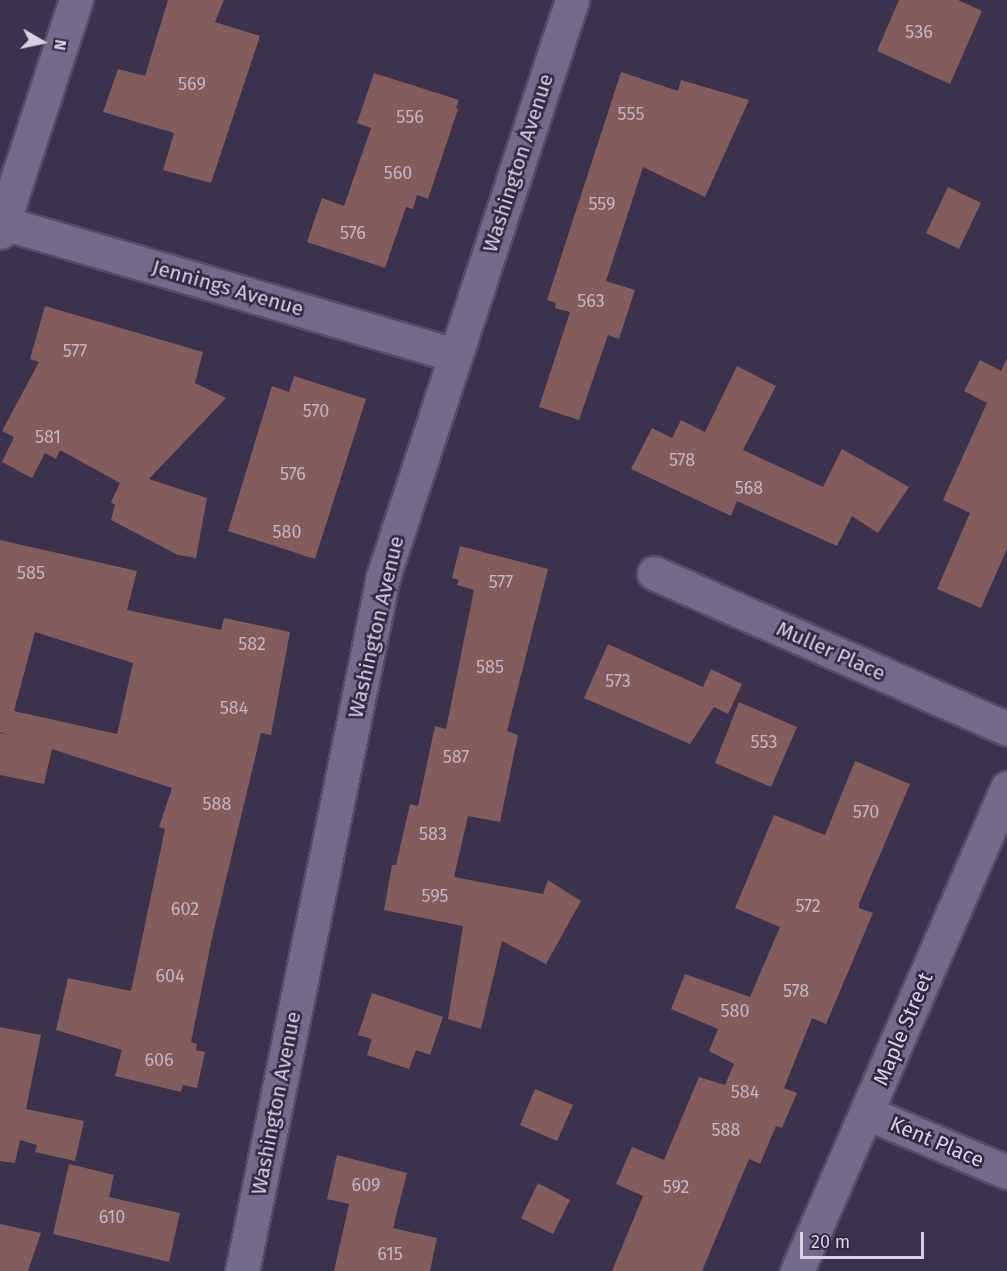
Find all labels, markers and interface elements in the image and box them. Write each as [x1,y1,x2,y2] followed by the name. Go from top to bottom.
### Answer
[12,12,72,72] north arrow
[905,21,933,43] house number: 536
[50,38,70,52] text: N
[477,71,559,255] street label: Washington Avenue
[178,73,206,95] house number: 569
[618,103,644,125] house number: 555
[396,106,424,128] house number: 556
[384,162,412,184] house number: 560
[588,193,616,215] house number: 559
[340,222,366,244] house number: 576
[149,254,307,322] street label: Jennings Avenue
[577,290,605,312] house number: 563
[63,340,87,362] house number: 577
[303,400,329,422] house number: 570
[35,426,61,448] house number: 581
[669,449,695,471] house number: 578
[280,463,306,485] house number: 576
[735,477,763,499] house number: 568
[273,521,301,543] house number: 580
[343,533,409,721] street label: Washington Avenue
[17,562,45,584] house number: 585
[489,571,513,593] house number: 577
[773,616,889,686] street label: Muller Place
[238,633,266,655] house number: 582
[476,656,504,678] house number: 585
[605,670,631,692] house number: 573
[220,697,248,719] house number: 584
[751,731,777,753] house number: 553
[443,746,469,768] house number: 587
[203,793,231,815] house number: 588
[853,801,879,823] house number: 570
[419,823,447,845] house number: 583
[421,885,449,907] house number: 595
[795,895,821,917] house number: 572
[171,898,199,920] house number: 602
[155,965,185,987] house number: 604
[868,969,938,1089] street label: Maple Street
[783,980,809,1002] house number: 578
[721,1000,749,1022] house number: 580
[246,1009,306,1197] street label: Washington Avenue
[144,1049,174,1071] house number: 606
[731,1081,759,1103] house number: 584
[886,1111,988,1173] street label: Kent Place
[712,1119,740,1141] house number: 588
[352,1174,380,1196] house number: 609
[663,1176,689,1198] house number: 592
[99,1206,125,1228] house number: 610
[803,1220,928,1258] scale bar
[811,1231,850,1253] text: 20 m
[377,1243,403,1265] house number: 615

